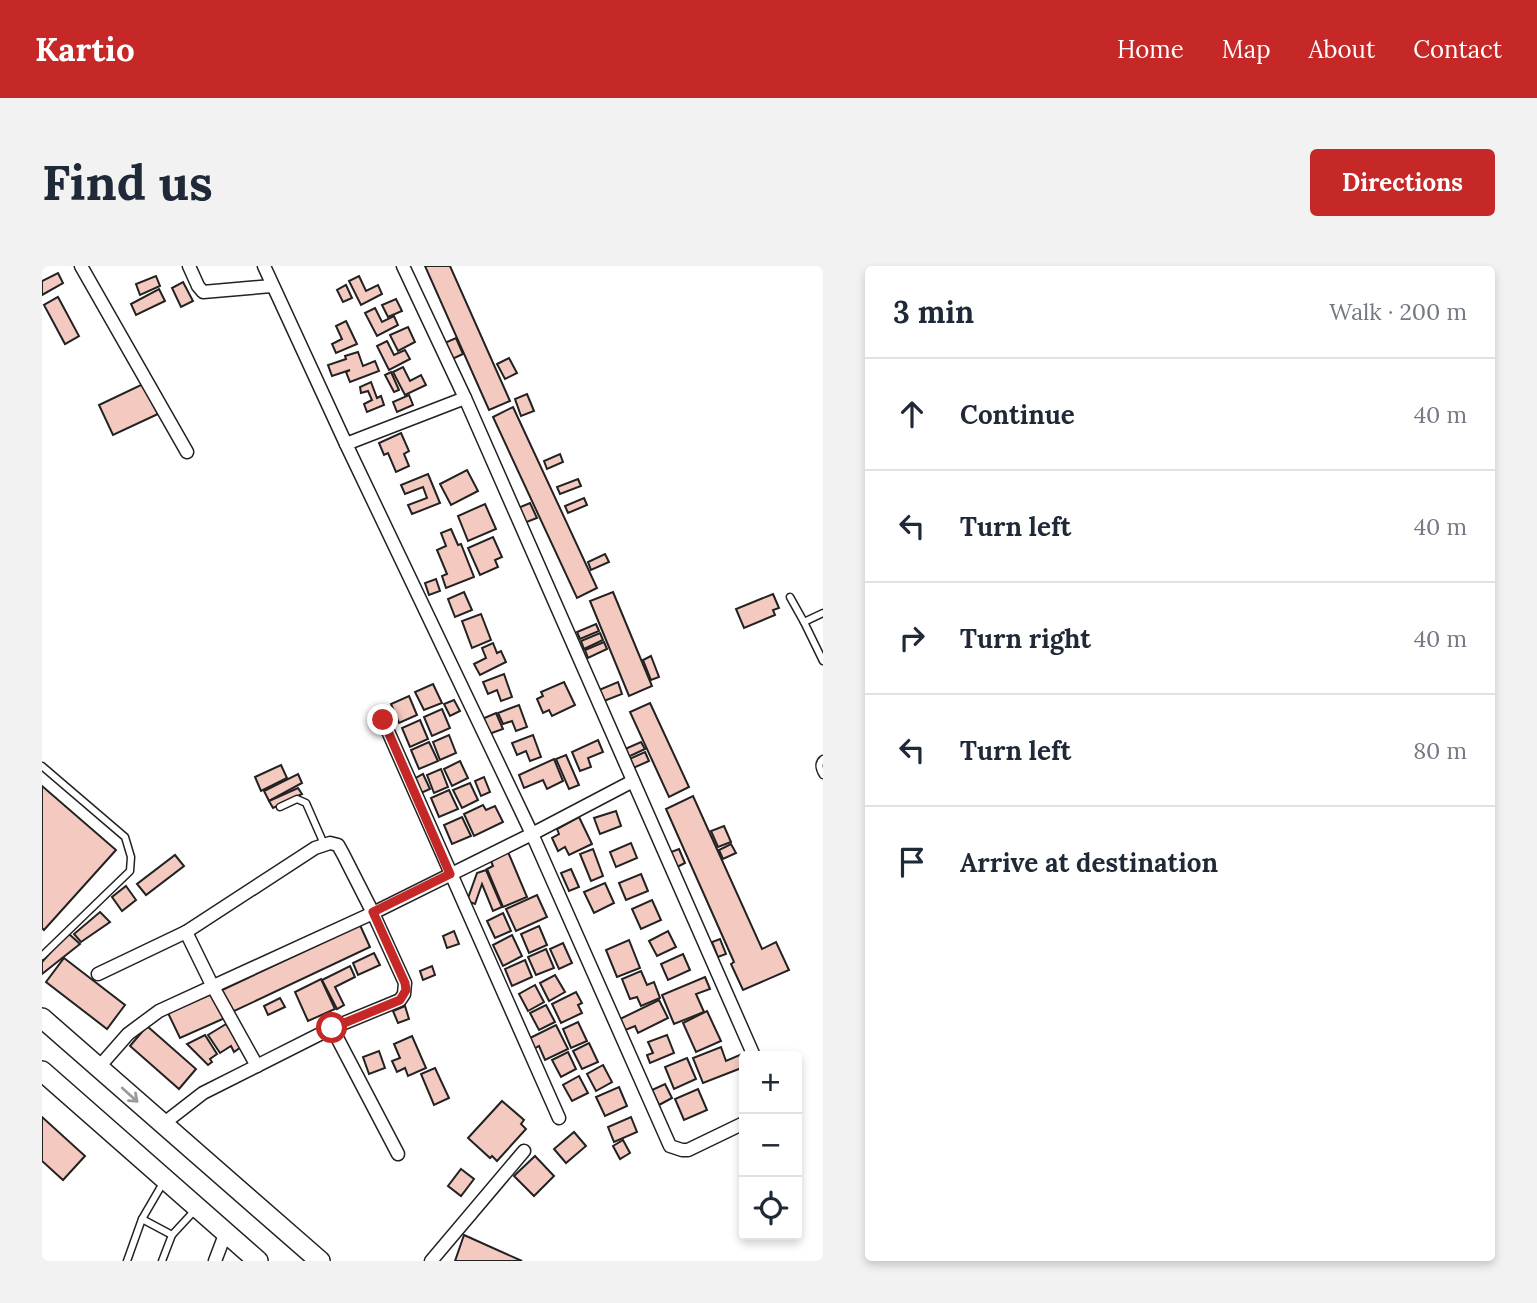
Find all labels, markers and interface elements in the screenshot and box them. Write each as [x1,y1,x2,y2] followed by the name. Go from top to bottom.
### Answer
[35,28,135,70] text: Kartio
[1117,34,1184,65] text: Home
[1222,34,1271,65] text: Map
[1309,34,1375,65] text: About
[1413,34,1502,65] text: Contact
[1310,149,1495,216] button: Directions
[42,151,213,213] text: Find us
[893,293,974,331] text: 3 min
[1329,297,1467,326] text: Walk · 200 m
[893,395,931,433] icon: ahead
[960,398,1075,431] text: Continue
[1414,400,1467,429] text: 40 m
[893,507,931,545] icon: left
[960,510,1071,543] text: Turn left
[1414,512,1467,541] text: 40 m
[893,619,931,657] icon: right
[960,622,1091,655] text: Turn right
[1414,624,1467,653] text: 40 m
[367,704,398,735] route end
[893,731,931,769] icon: left
[960,734,1071,767] text: Turn left
[1413,736,1467,765] text: 80 m
[893,843,931,881] icon: arrive
[960,846,1218,879] text: Arrive at destination
[316,1012,347,1043] route start
[739,1051,802,1240] map controls
[739,1051,802,1114] button: +
[121,1087,139,1103] one-way arrow
[739,1114,802,1177] button: −
[739,1177,802,1240] button: locate

